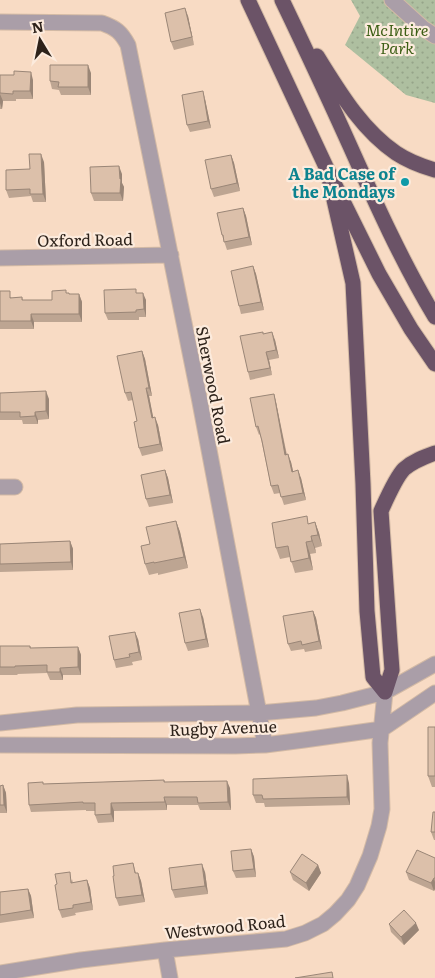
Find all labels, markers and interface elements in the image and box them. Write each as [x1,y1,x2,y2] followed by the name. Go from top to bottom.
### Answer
[15,15,65,65] north arrow
[30,15,45,37] text: N
[366,17,428,59] park label: McIntire Park
[288,161,397,203] place label: A Bad Case of the Mondays
[399,176,411,188] marker: A Bad Case of the Mondays
[37,226,133,252] street label: Oxford Road
[191,324,237,446] street label: Sherwood Road
[169,713,277,741] street label: Rugby Avenue
[163,908,287,944] street label: Westwood Road

